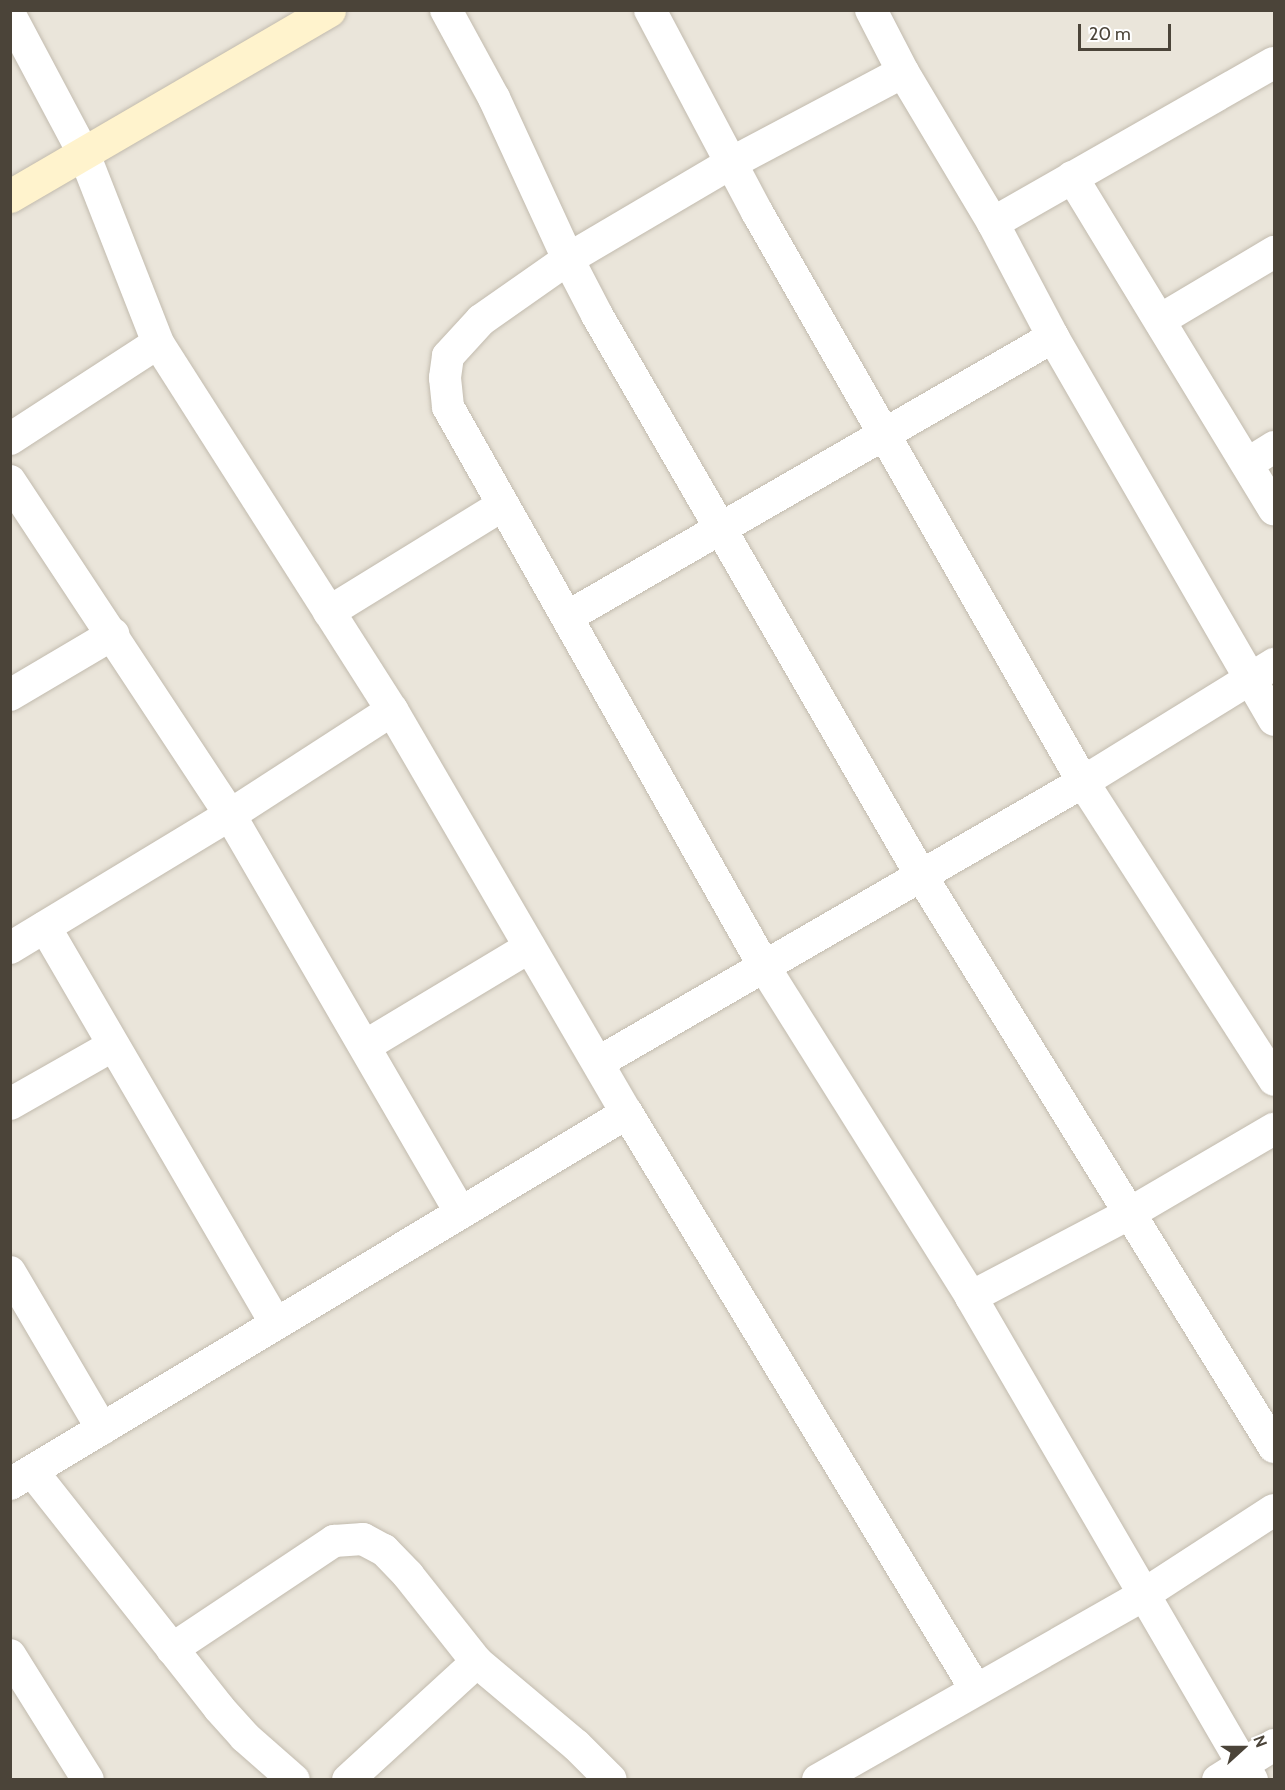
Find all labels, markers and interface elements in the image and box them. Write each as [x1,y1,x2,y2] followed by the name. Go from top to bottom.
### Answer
[1081,12,1174,50] scale bar
[1089,23,1131,45] text: 20 m
[1213,1718,1273,1778] north arrow
[1249,1733,1271,1750] text: N

